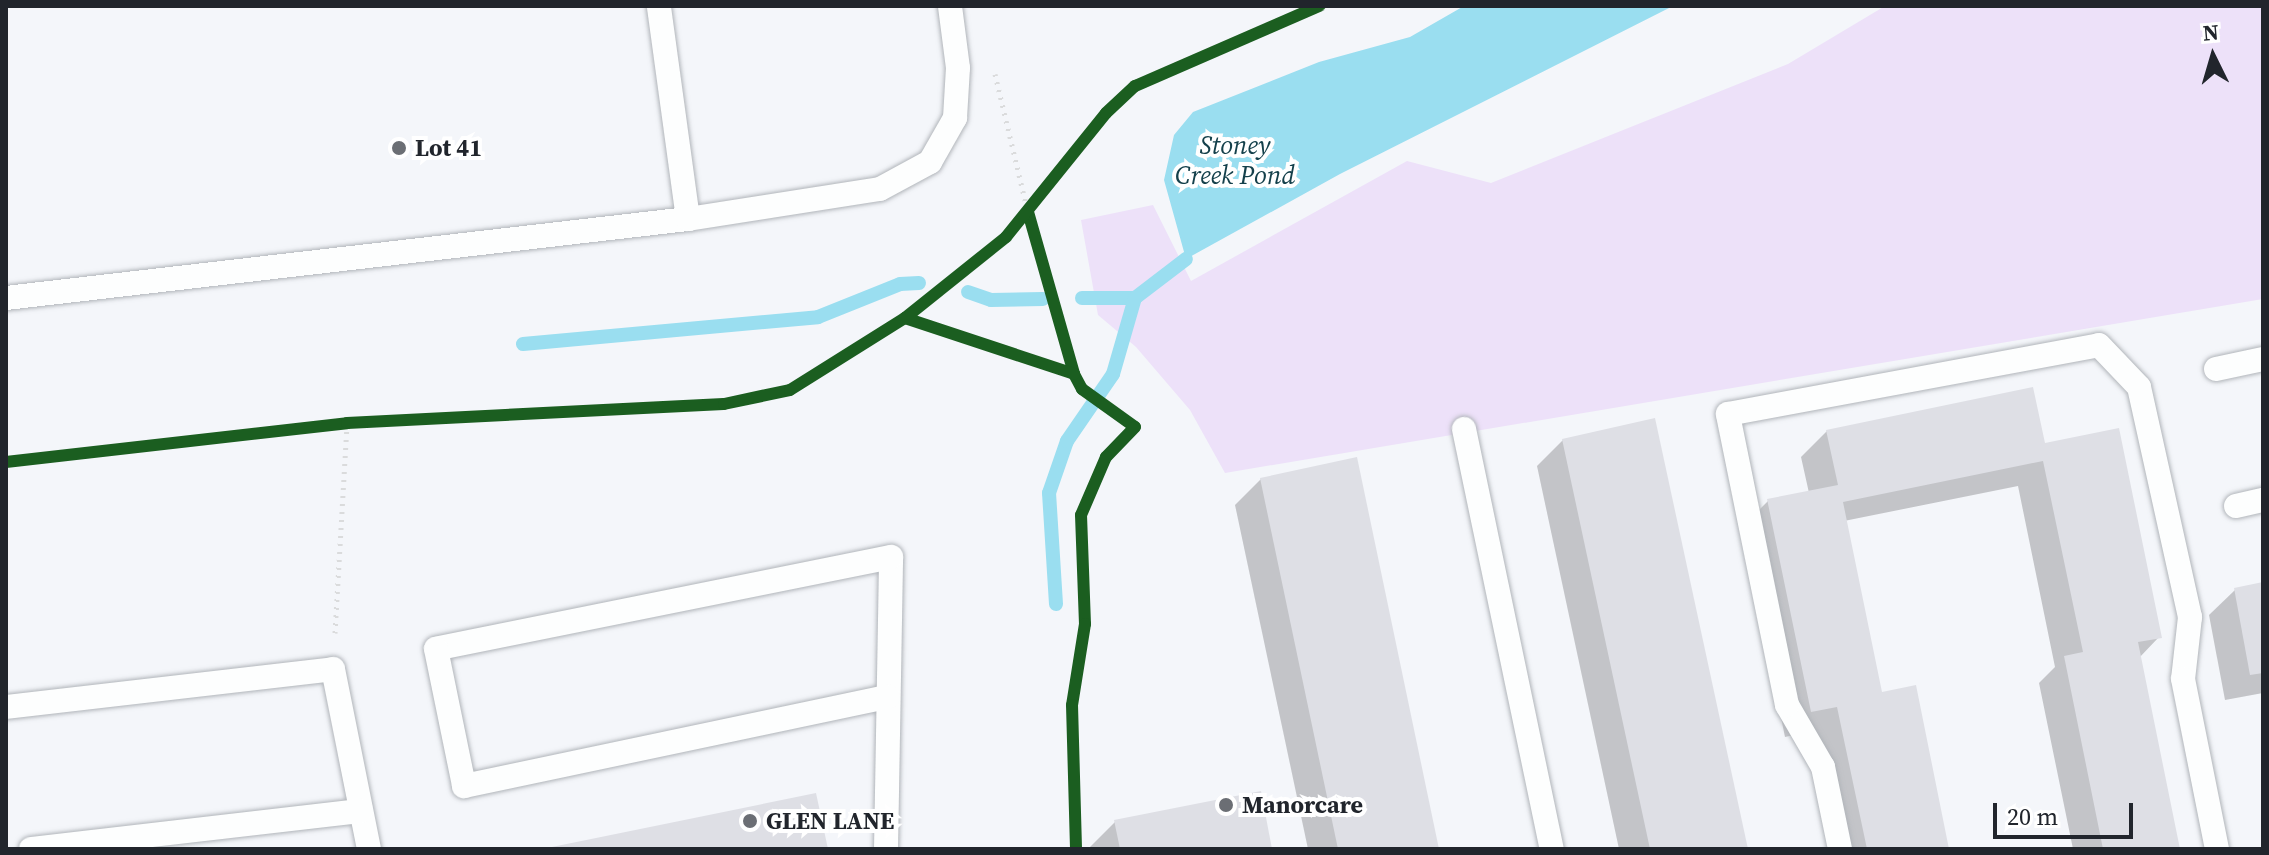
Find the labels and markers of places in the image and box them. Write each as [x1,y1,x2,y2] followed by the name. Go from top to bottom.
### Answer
[415,134,482,162] place label: Lot 41
[390,139,408,157] marker: Lot 41
[1242,791,1363,819] place label: Manorcare
[1217,796,1235,814] marker: Manorcare
[766,807,894,835] place label: GLEN LANE
[741,812,759,830] marker: GLEN LANE

